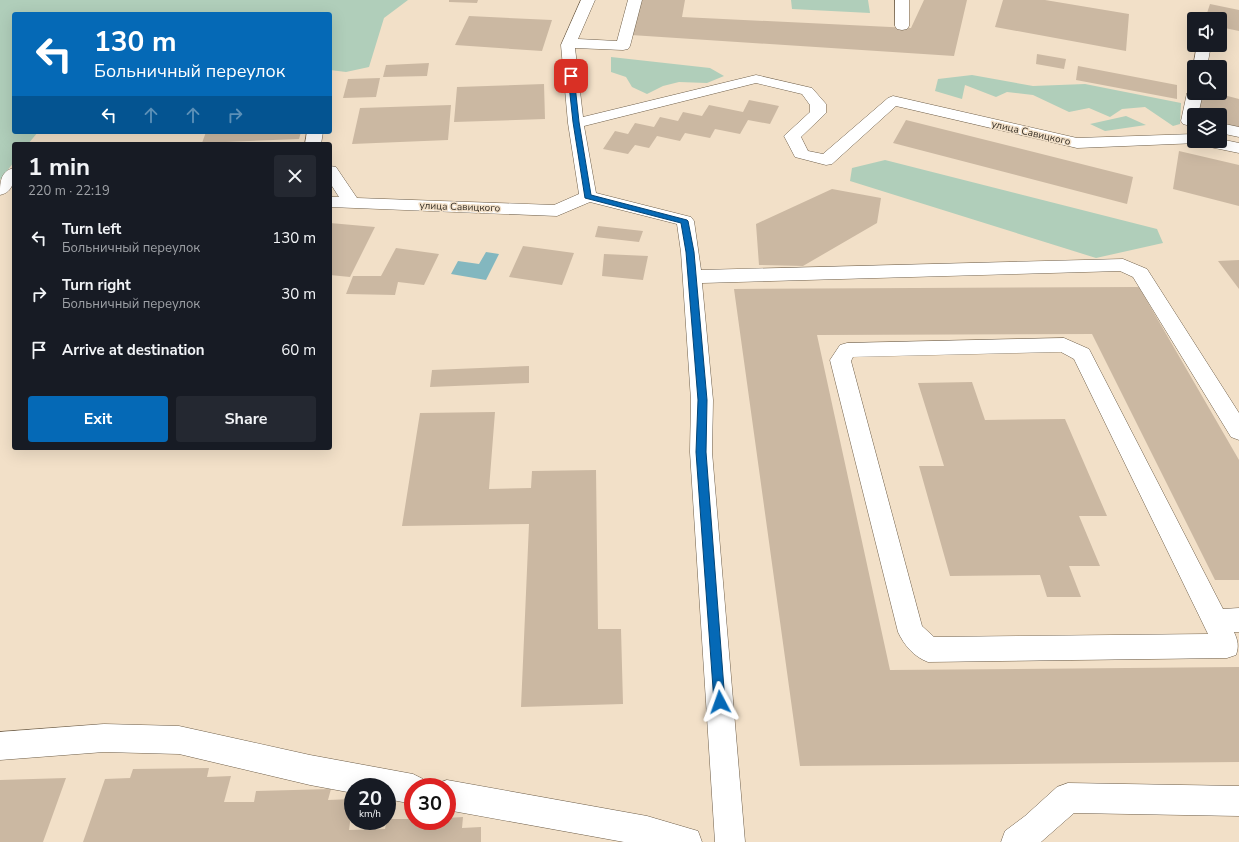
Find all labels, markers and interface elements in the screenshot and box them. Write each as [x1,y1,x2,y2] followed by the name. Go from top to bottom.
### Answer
[1187,12,1227,148] map controls
[1187,12,1227,52] button: sound
[94,23,177,61] text: 130 m
[28,28,80,80] icon: left
[94,59,285,83] text: Больничный переулок
[554,59,588,93] pin
[1187,60,1227,100] button: search
[560,65,582,87] icon: arrive
[98,104,120,126] icon: left
[140,104,162,126] icon: ahead
[182,104,204,126] icon: ahead
[224,104,246,126] icon: right
[1187,108,1227,148] button: layers
[990,117,1072,149] street label: улица Савицкого
[28,151,90,183] text: 1 min
[274,155,316,197] button: close
[28,182,110,200] text: 220 m · 22:19
[419,199,501,215] street label: улица Савицкого
[62,219,121,239] text: Turn left
[28,227,50,249] icon: left
[272,228,316,248] text: 130 m
[62,239,200,257] text: Больничный переулок
[62,275,131,295] text: Turn right
[28,283,50,305] icon: right
[281,284,316,304] text: 30 m
[62,295,200,313] text: Больничный переулок
[28,339,50,361] icon: arrive
[62,340,205,360] text: Arrive at destination
[281,340,316,360] text: 60 m
[28,396,168,442] button: Exit
[176,396,316,442] button: Share
[699,681,741,723] position arrow
[404,778,456,830] speed limit sign: 30
[358,785,382,812] text: 20
[359,807,381,821] text: km/h

